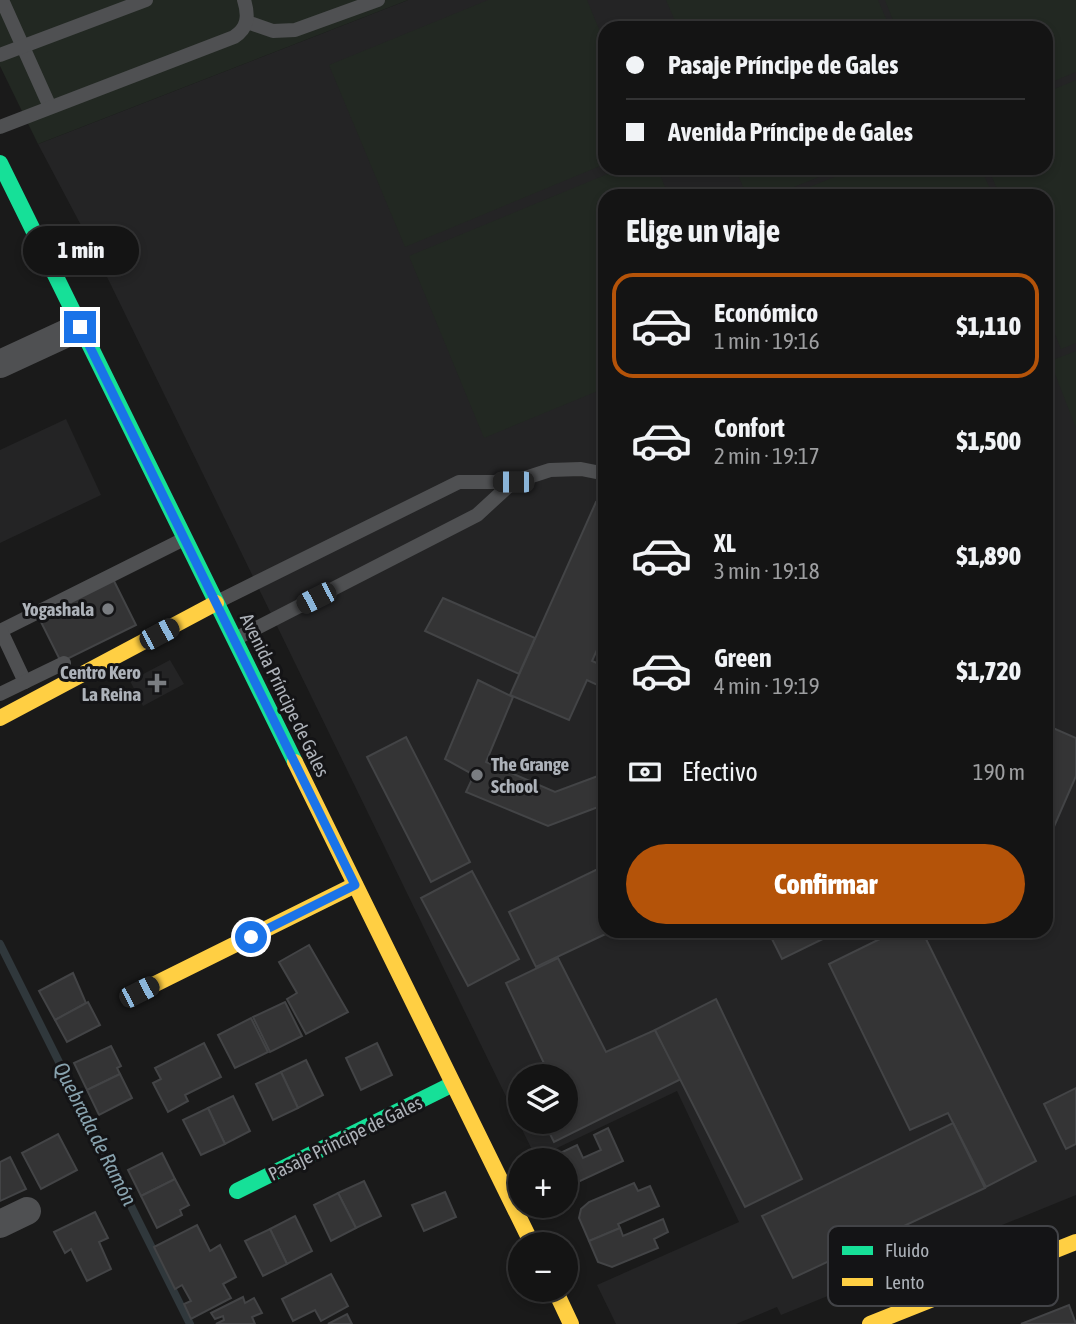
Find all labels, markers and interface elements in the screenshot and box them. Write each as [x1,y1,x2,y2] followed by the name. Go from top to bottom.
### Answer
[668,50,898,80] text: Pasaje Príncipe de Gales
[668,117,913,147] text: Avenida Príncipe de Gales
[626,212,780,249] text: Elige un viaje
[22,226,138,274] callout: 1 min
[58,237,104,263] text: 1 min
[630,294,693,357] icon: car
[714,298,818,328] text: Económico
[64,311,96,343] route end
[957,311,1021,341] text: $1,110
[714,328,820,354] text: 1 min · 19:16
[630,409,693,472] icon: car
[714,413,785,443] text: Confort
[957,426,1021,456] text: $1,500
[714,443,820,469] text: 2 min · 19:17
[493,472,535,493] car
[630,524,693,587] icon: car
[714,528,736,558] text: XL
[957,541,1021,571] text: $1,890
[714,558,820,584] text: 3 min · 19:18
[293,579,340,617] car
[22,598,94,620] place label: Yogashala
[100,601,116,617] marker: Yogashala
[236,610,334,781] street label: Avenida Príncipe de Gales
[136,615,183,653] car
[630,639,693,702] icon: car
[714,643,772,673] text: Green
[957,656,1021,686] text: $1,720
[60,661,141,705] place label: Centro Kero La Reina
[147,673,167,693] marker: Centro Kero La Reina
[714,673,820,699] text: 4 min · 19:19
[491,753,570,797] place label: The Grange School
[626,753,664,791] icon: cash
[682,757,758,787] text: Efectivo
[973,759,1025,785] text: 190 m
[469,767,485,783] marker: The Grange School
[626,844,1025,924] button: Confirmar
[235,921,267,953] route start
[116,973,163,1011] car
[49,1058,142,1209] water label: Quebrada de Ramón
[508,1064,578,1302] map controls
[508,1064,578,1134] button: layers
[265,1091,426,1185] street label: Pasaje Príncipe de Gales
[508,1148,578,1218] button: +
[828,1226,1058,1306] legend
[508,1232,578,1302] button: −
[885,1239,929,1261] text: Fluido
[885,1271,924,1293] text: Lento

